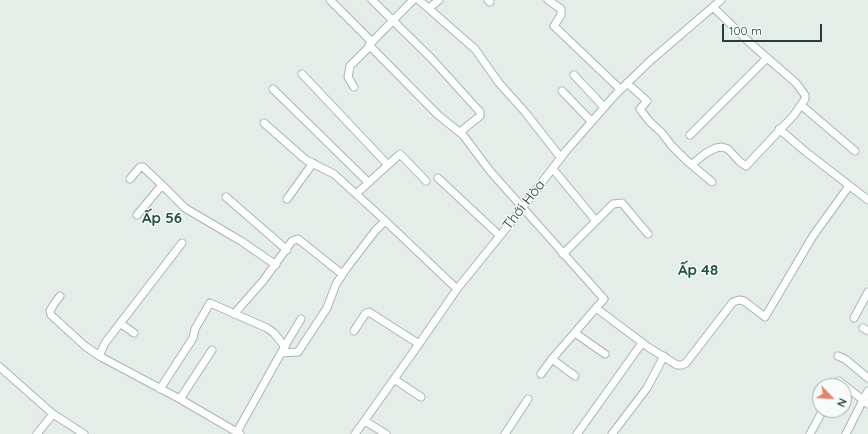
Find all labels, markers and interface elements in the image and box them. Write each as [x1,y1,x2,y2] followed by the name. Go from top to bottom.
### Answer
[724,16,824,42] scale bar
[729,23,762,38] text: 100 m
[499,177,549,233] street label: Thới Hòa
[142,209,182,227] district label: Ấp 56
[678,261,718,279] district label: Ấp 48
[812,378,852,418] north arrow
[834,396,850,409] text: N

